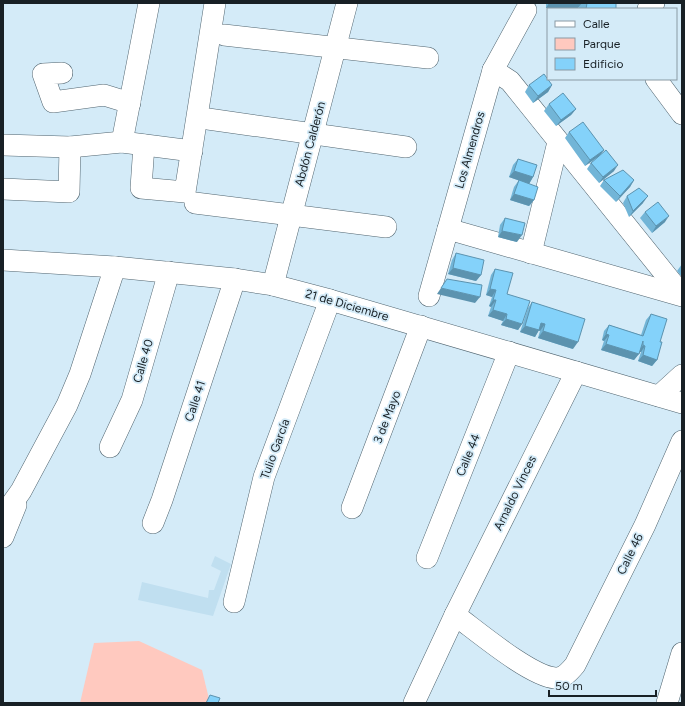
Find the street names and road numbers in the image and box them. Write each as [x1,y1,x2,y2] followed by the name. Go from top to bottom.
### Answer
[292,100,328,188] street label: Abdón Calderón
[452,109,488,190] street label: Los Almendros
[304,286,391,324] street label: 21 de Diciembre
[130,337,156,384] street label: Calle 40
[182,379,208,423] street label: Calle 41
[371,389,403,445] street label: 3 de Mayo
[258,417,292,481] street label: Tulio García
[453,431,483,478] street label: Calle 44
[491,453,539,532] street label: Arnaldo Vinces
[614,531,646,577] street label: Calle 46

